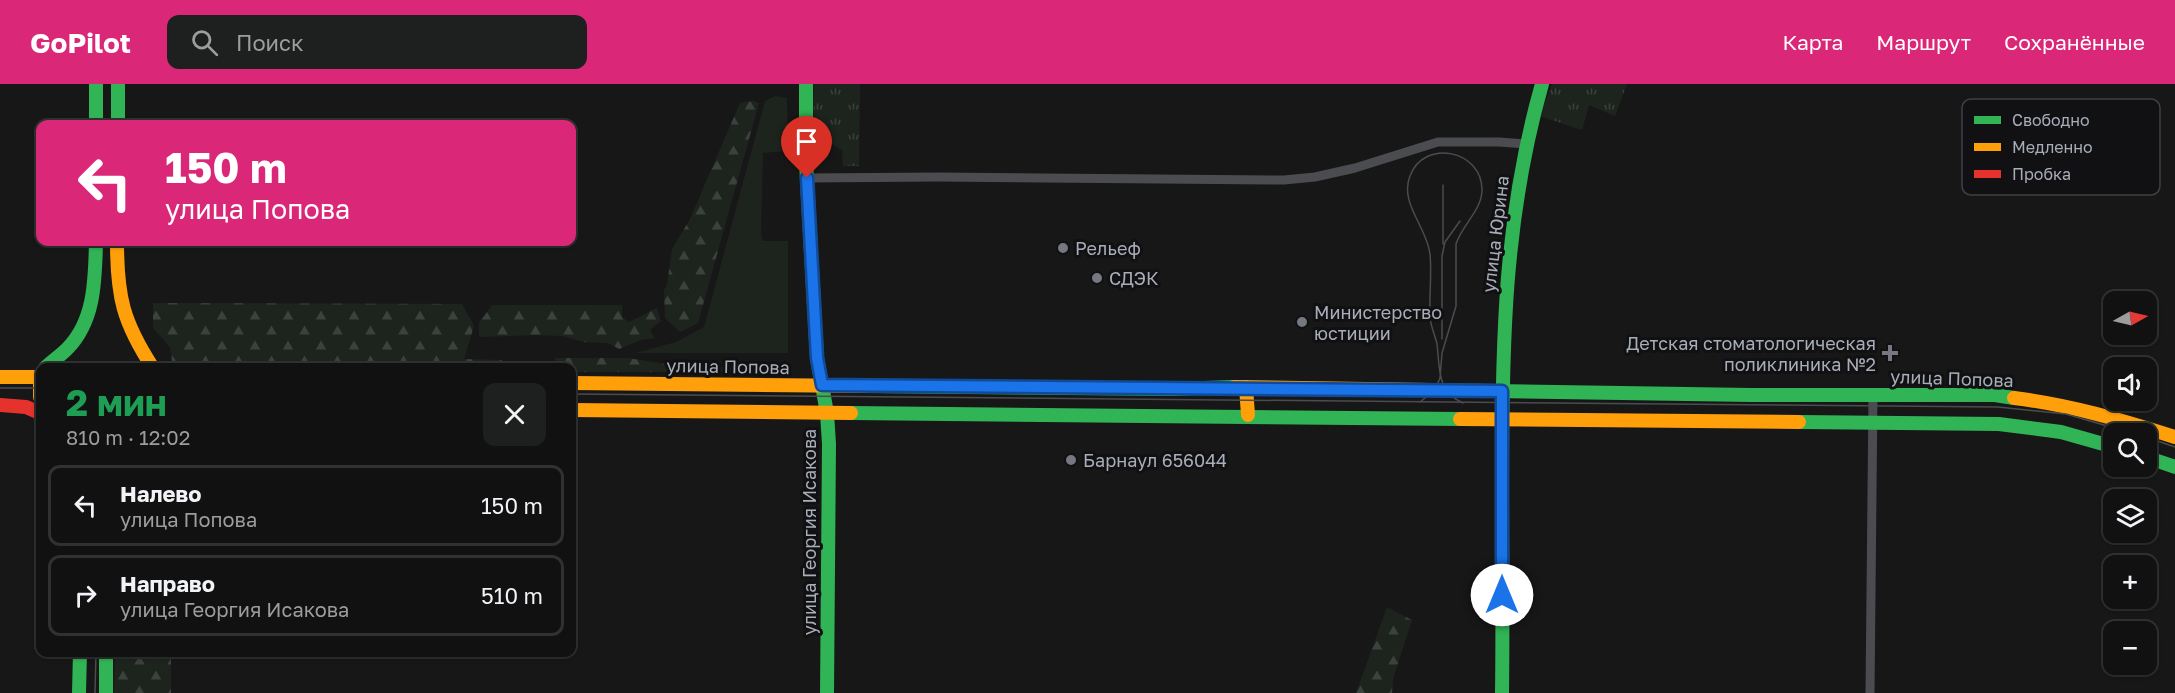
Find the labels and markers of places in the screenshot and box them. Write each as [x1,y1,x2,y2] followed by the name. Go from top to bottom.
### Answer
[781,116,832,178] pin
[1075,237,1141,259] place label: Рельеф
[1056,241,1070,255] marker: Рельеф
[1109,267,1159,289] place label: СДЭК
[1090,271,1104,285] marker: СДЭК
[1314,301,1442,344] place label: Министерство юстиции
[1295,315,1309,329] marker: Министерство юстиции
[1626,332,1876,375] place label: Детская стоматологическая поликлиника №2
[1881,344,1899,362] marker: Детская стоматологическая поликлиника №2
[1083,449,1227,471] place label: Барнаул 656044
[1064,453,1078,467] marker: Барнаул 656044

